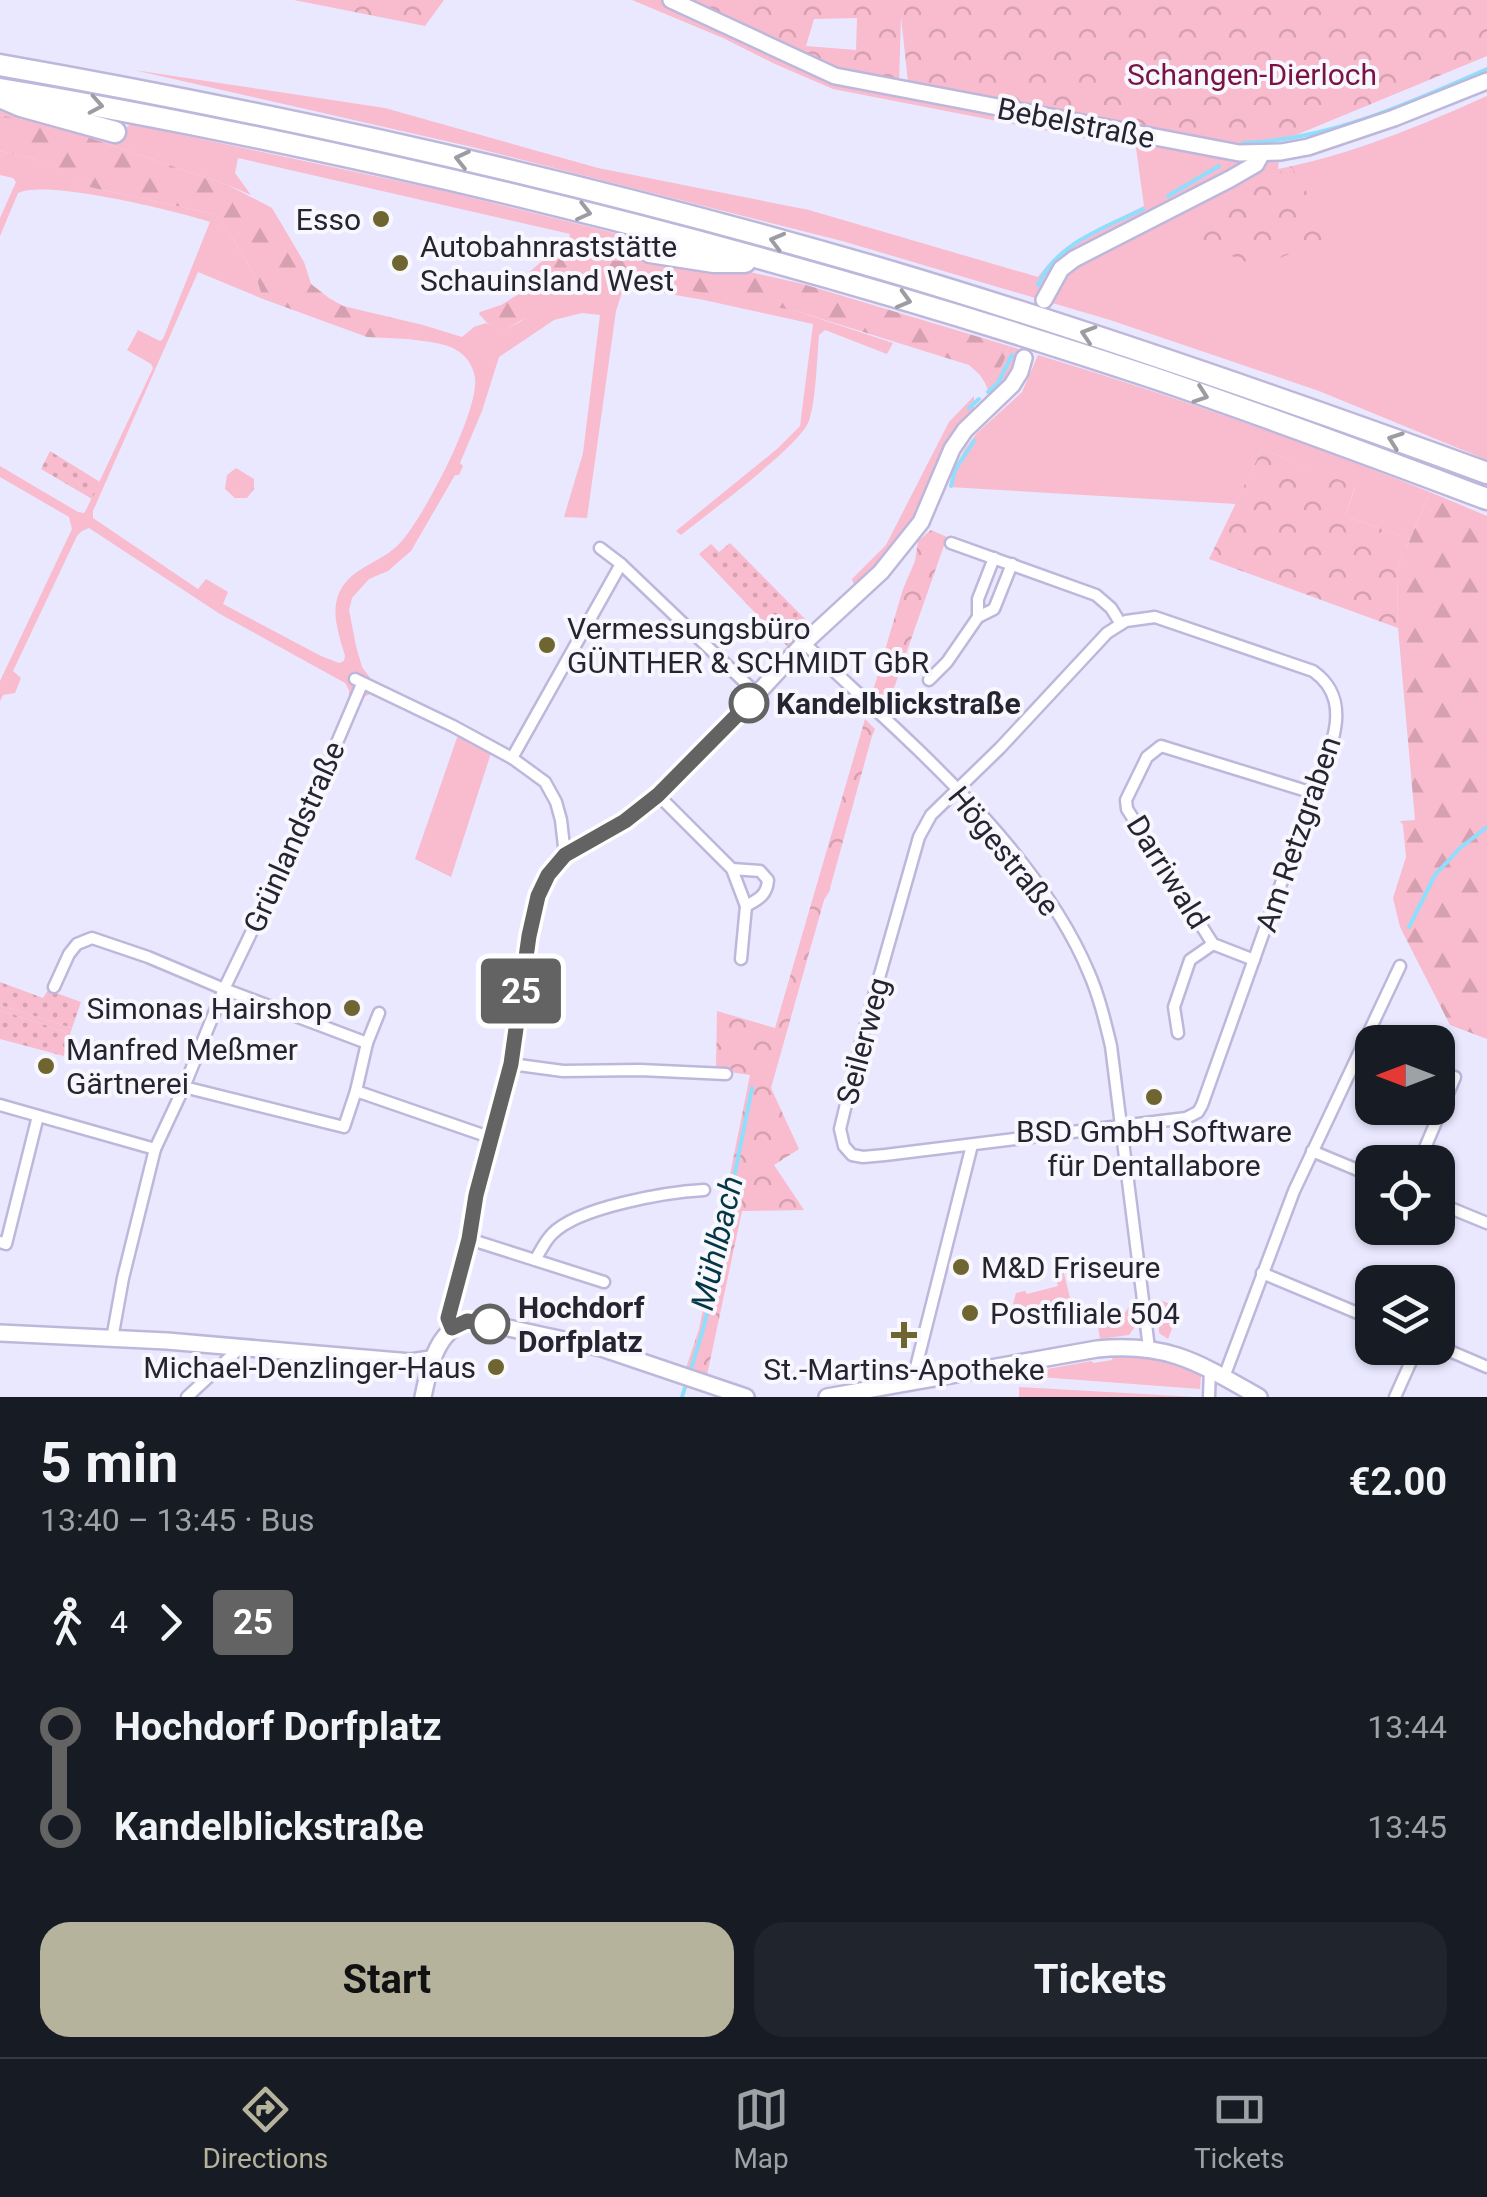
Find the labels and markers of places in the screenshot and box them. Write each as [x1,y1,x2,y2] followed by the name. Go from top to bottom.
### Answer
[296,202,361,237] place label: Esso
[370,208,392,230] marker: Esso
[420,229,677,298] place label: Autobahnraststätte Schauinsland West
[389,252,411,274] marker: Autobahnraststätte Schauinsland West
[567,611,929,680] place label: Vermessungsbüro GÜNTHER & SCHMIDT GbR
[536,634,558,656] marker: Vermessungsbüro GÜNTHER & SCHMIDT GbR
[730,684,768,722] marker: Kandelblickstraße
[776,686,1021,721] place label: Kandelblickstraße
[87,991,332,1026] place label: Simonas Hairshop
[341,997,363,1019] marker: Simonas Hairshop
[66,1032,298,1101] place label: Manfred Meßmer Gärtnerei
[35,1055,57,1077] marker: Manfred Meßmer Gärtnerei
[1143,1086,1165,1108] marker: BSD GmbH Software für Dentallabore
[1016,1114,1292,1183] place label: BSD GmbH Software für Dentallabore
[981,1250,1160,1285] place label: M&D Friseure
[950,1256,972,1278] marker: M&D Friseure
[518,1290,645,1359] place label: Hochdorf Dorfplatz
[990,1296,1180,1331] place label: Postfiliale 504
[959,1302,981,1324] marker: Postfiliale 504
[471,1305,509,1343] marker: Hochdorf Dorfplatz
[893,1324,915,1346] marker: St.-Martins-Apotheke
[143,1350,476,1385] place label: Michael-Denzlinger-Haus
[763,1352,1045,1387] place label: St.-Martins-Apotheke
[485,1356,507,1378] marker: Michael-Denzlinger-Haus

